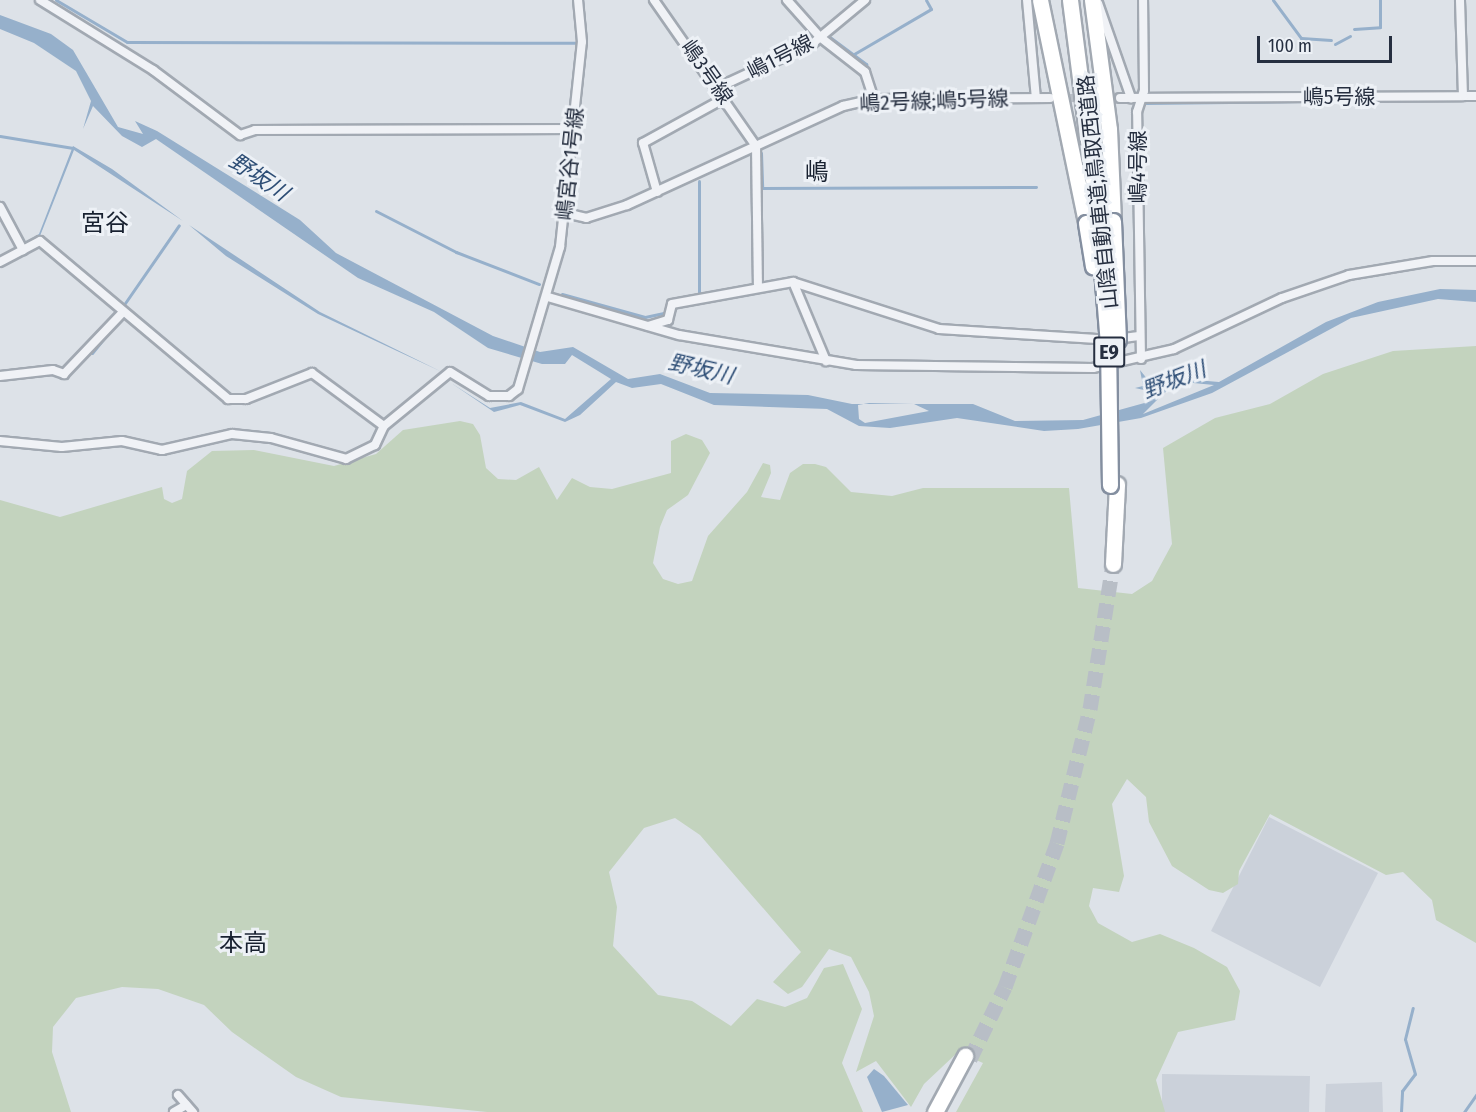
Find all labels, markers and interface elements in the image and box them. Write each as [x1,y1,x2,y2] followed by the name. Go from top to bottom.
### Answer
[1260,24,1395,62] scale bar
[743,30,817,84] street label: 嶋1号線
[676,35,738,109] street label: 嶋3号線
[1268,35,1312,57] text: 100 m
[1073,74,1123,310] street label: 山陰自動車道;鳥取西道路
[1303,84,1375,110] street label: 嶋5号線
[859,86,1009,116] street label: 嶋2号線;嶋5号線
[552,106,588,222] street label: 嶋宮谷1号線
[1125,130,1151,204] street label: 嶋4号線
[224,148,294,206] water label: 野坂川
[805,159,829,187] district label: 嶋
[81,210,129,238] district label: 宮谷
[1092,335,1126,369] road number: E9
[666,349,736,389] water label: 野坂川
[1138,356,1210,404] water label: 野坂川
[219,930,267,958] district label: 本高

